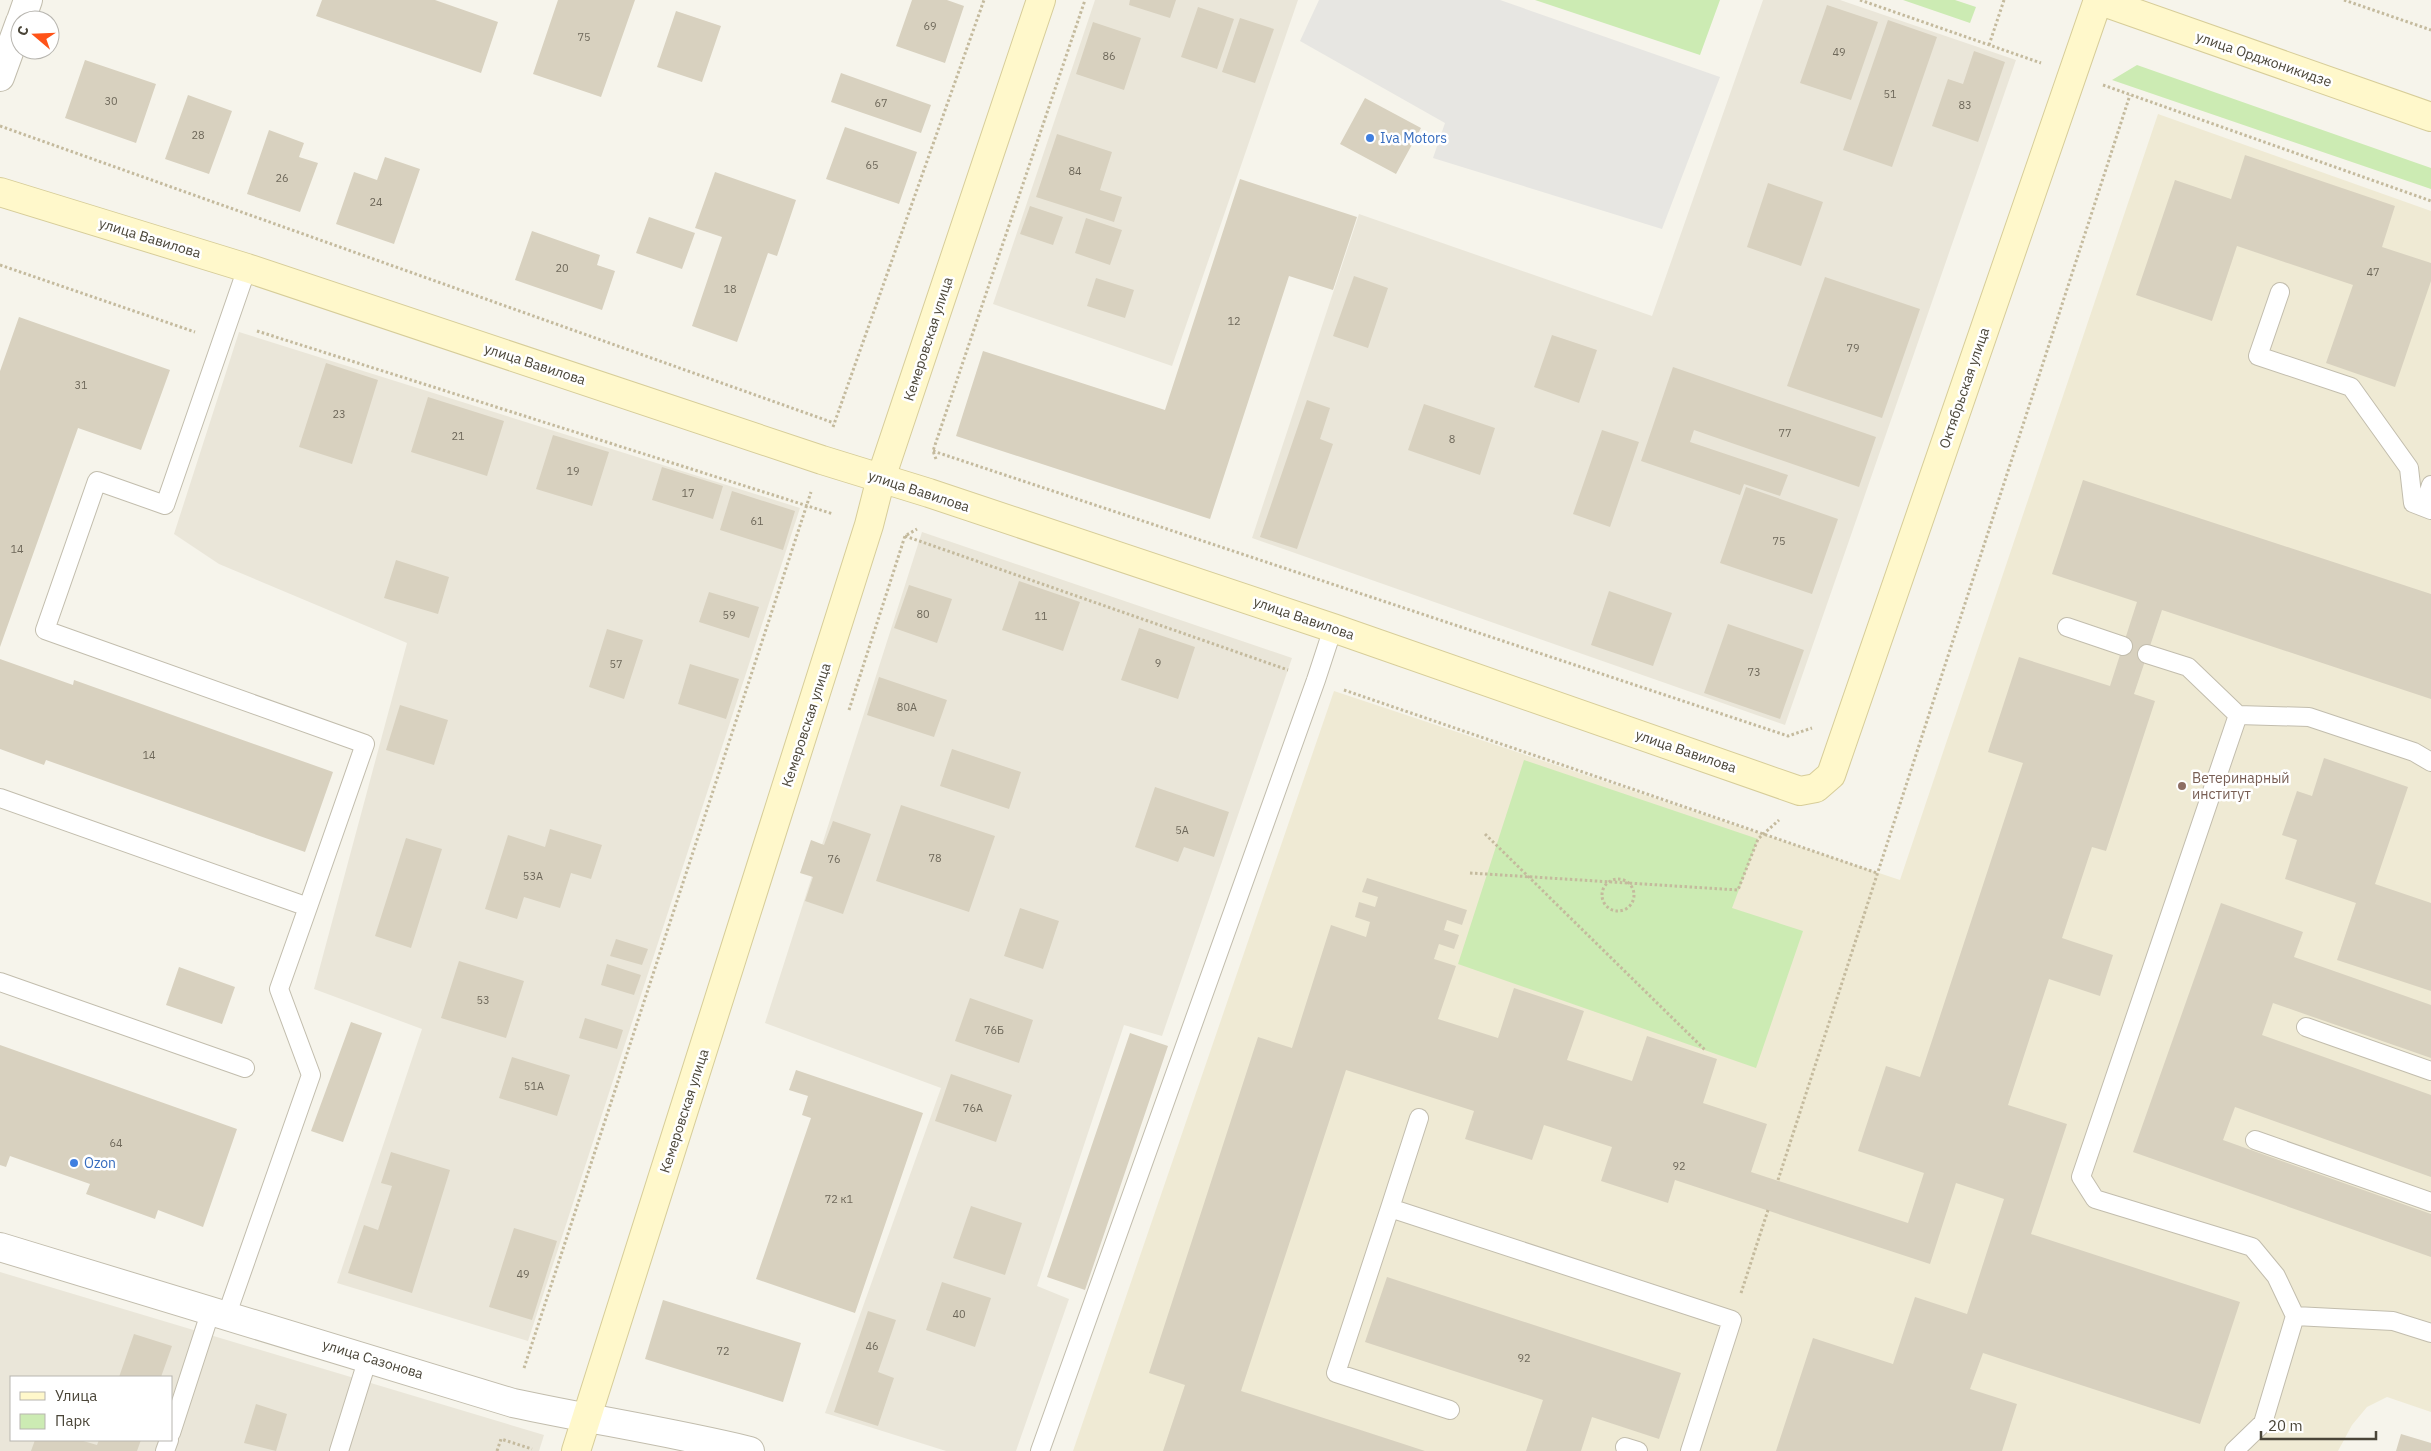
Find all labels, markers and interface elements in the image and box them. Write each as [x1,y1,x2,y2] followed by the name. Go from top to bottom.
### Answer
[10,10,60,60] north arrow
[923,19,937,33] house number: 69
[13,24,33,38] text: С
[2194,27,2334,91] street label: улица Орджоникидзе
[577,30,591,44] house number: 75
[1832,45,1846,59] house number: 49
[1102,49,1116,63] house number: 86
[1883,87,1897,101] house number: 51
[104,94,118,108] house number: 30
[874,96,888,110] house number: 67
[1958,98,1972,112] house number: 83
[191,128,205,142] house number: 28
[1380,129,1447,147] place label: Iva Motors
[1364,132,1376,144] marker: Iva Motors
[865,158,879,172] house number: 65
[1068,164,1082,178] house number: 84
[275,171,289,185] house number: 26
[369,195,383,209] house number: 24
[97,214,204,262] street label: улица Вавилова
[555,261,569,275] house number: 20
[2366,265,2380,279] house number: 47
[899,274,957,403] street label: Кемеровская улица
[723,282,737,296] house number: 18
[1227,314,1241,328] house number: 12
[1935,325,1993,451] street label: Октябрьская улица
[482,339,589,389] street label: улица Вавилова
[1846,341,1860,355] house number: 79
[74,378,88,392] house number: 31
[332,407,346,421] house number: 23
[1778,426,1792,440] house number: 77
[451,429,465,443] house number: 21
[1449,432,1455,446] house number: 8
[566,464,580,478] house number: 19
[866,466,973,516] street label: улица Вавилова
[681,486,695,500] house number: 17
[750,514,764,528] house number: 61
[1772,534,1786,548] house number: 75
[10,542,24,556] house number: 14
[1251,592,1357,644] street label: улица Вавилова
[916,607,930,621] house number: 80
[722,608,736,622] house number: 59
[1034,609,1048,623] house number: 11
[1155,656,1161,670] house number: 9
[609,657,623,671] house number: 57
[777,660,835,789] street label: Кемеровская улица
[1747,665,1761,679] house number: 73
[897,700,917,714] house number: 80А
[1633,725,1739,777] street label: улица Вавилова
[142,748,156,762] house number: 14
[2192,769,2290,803] place label: Ветеринарный институт
[2176,780,2188,792] marker: Ветеринарный институт
[1175,823,1189,837] house number: 5А
[928,851,942,865] house number: 78
[827,852,841,866] house number: 76
[523,869,543,883] house number: 53А
[476,993,490,1007] house number: 53
[984,1023,1004,1037] house number: 76Б
[655,1046,713,1175] street label: Кемеровская улица
[524,1079,544,1093] house number: 51А
[963,1101,983,1115] house number: 76А
[109,1136,123,1150] house number: 64
[84,1154,116,1172] place label: Ozon
[68,1157,80,1169] marker: Ozon
[1672,1159,1686,1173] house number: 92
[825,1192,854,1206] house number: 72 к1
[516,1267,530,1281] house number: 49
[952,1307,966,1321] house number: 40
[320,1335,426,1383] street label: улица Сазонова
[865,1339,879,1353] house number: 46
[716,1344,730,1358] house number: 72
[1517,1351,1531,1365] house number: 92
[10,1376,172,1441] legend
[55,1386,97,1405] text: Улица
[2261,1408,2376,1440] scale bar
[55,1411,90,1430] text: Парк
[2268,1416,2303,1435] text: 20 m

